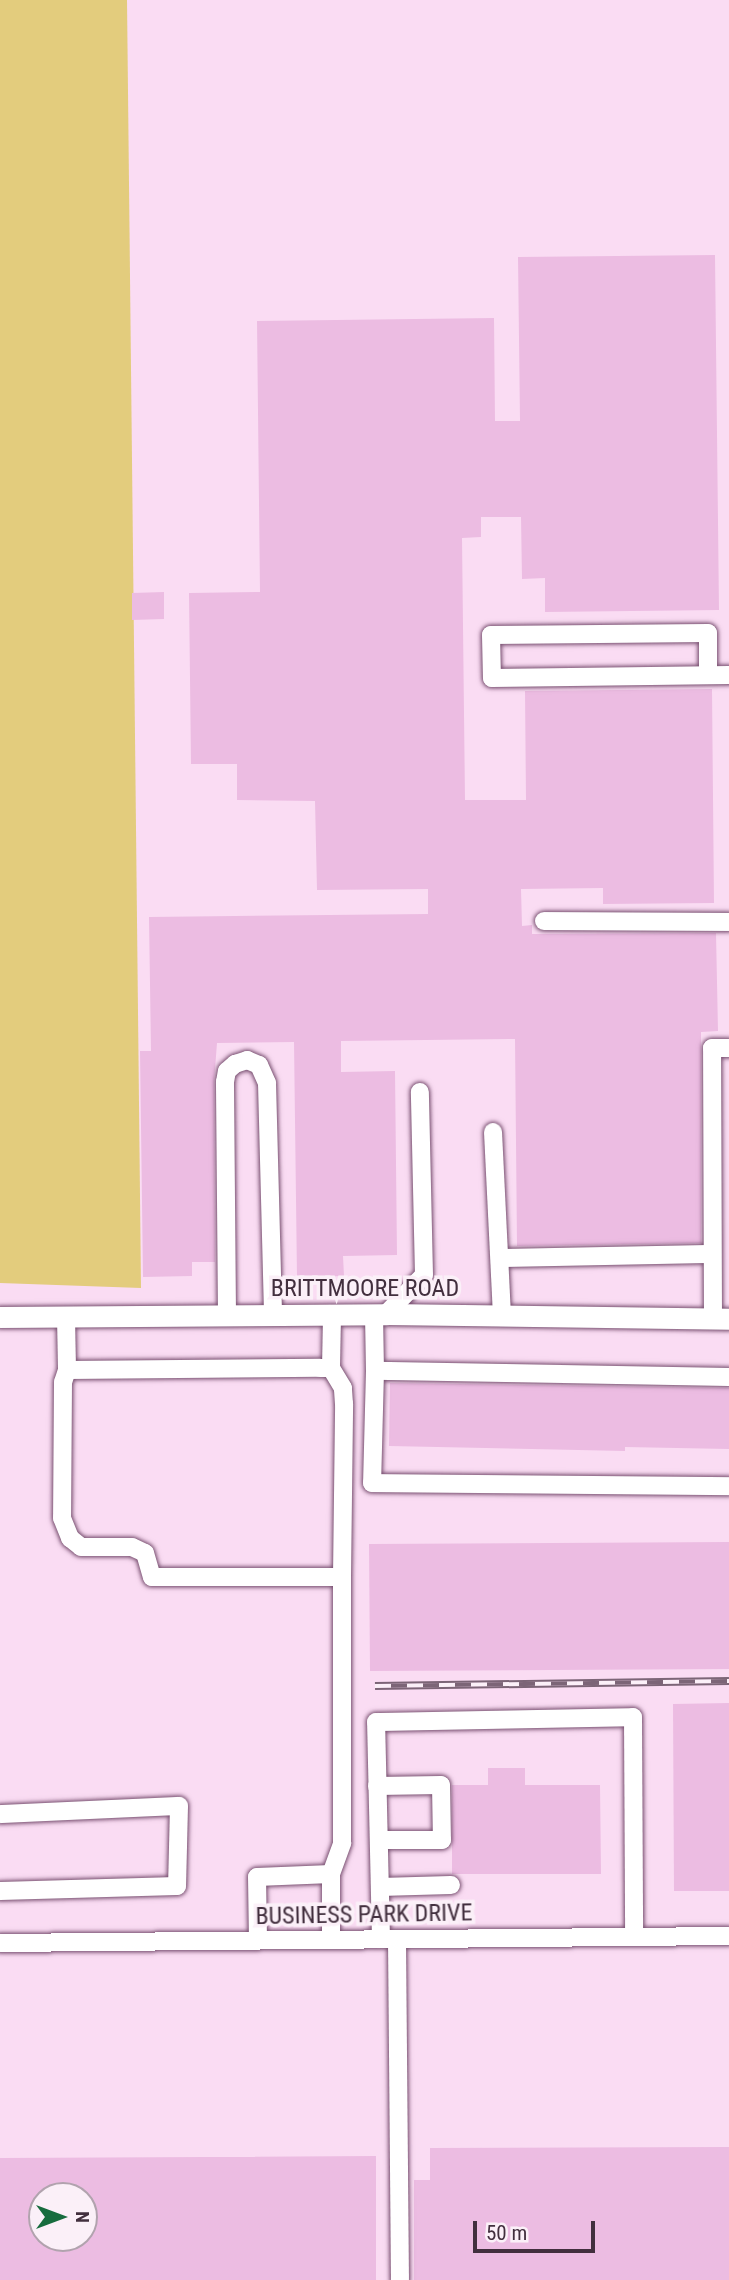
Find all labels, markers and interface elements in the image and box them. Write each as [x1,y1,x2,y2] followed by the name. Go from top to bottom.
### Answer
[271,1275,459,1303] street label: BRITTMOORE ROAD
[255,1899,473,1931] street label: BUSINESS PARK DRIVE
[28,2182,98,2252] north arrow
[477,2206,600,2250] scale bar
[71,2211,94,2223] text: N
[486,2221,527,2245] text: 50 m

